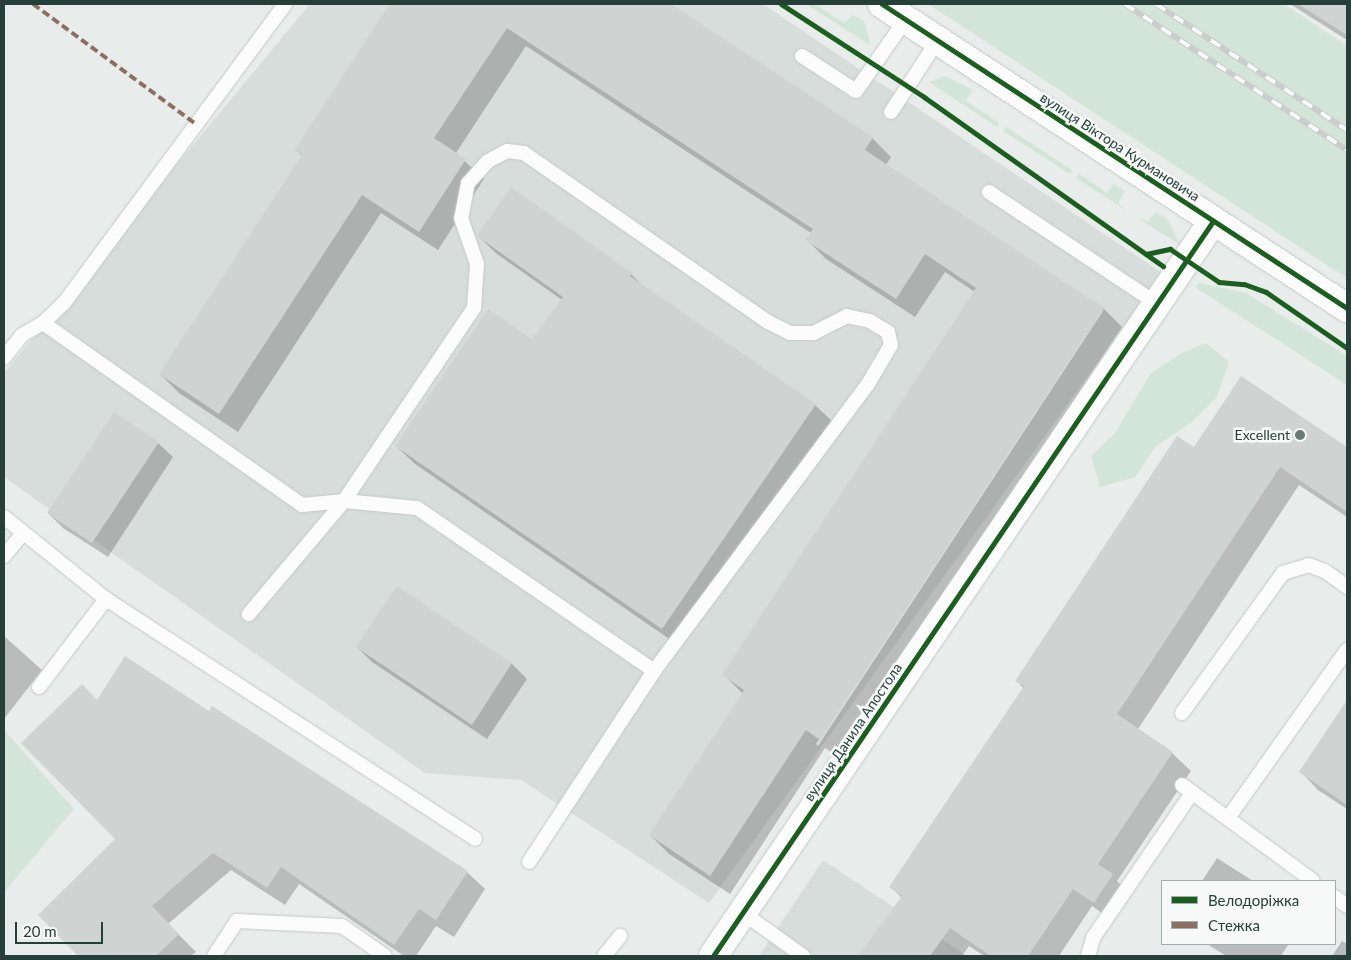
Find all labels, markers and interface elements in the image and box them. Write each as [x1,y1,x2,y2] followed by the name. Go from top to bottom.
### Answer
[1037,89,1203,205] street label: вулиця Віктора Курмановича
[1235,427,1290,443] place label: Excellent
[1294,429,1306,441] marker: Excellent
[801,660,905,804] street label: вулиця Данила Апостола
[1161,880,1336,945] legend
[1208,891,1299,909] text: Велодоріжка
[18,912,105,944] scale bar
[1208,916,1260,934] text: Стежка
[23,922,57,940] text: 20 m

